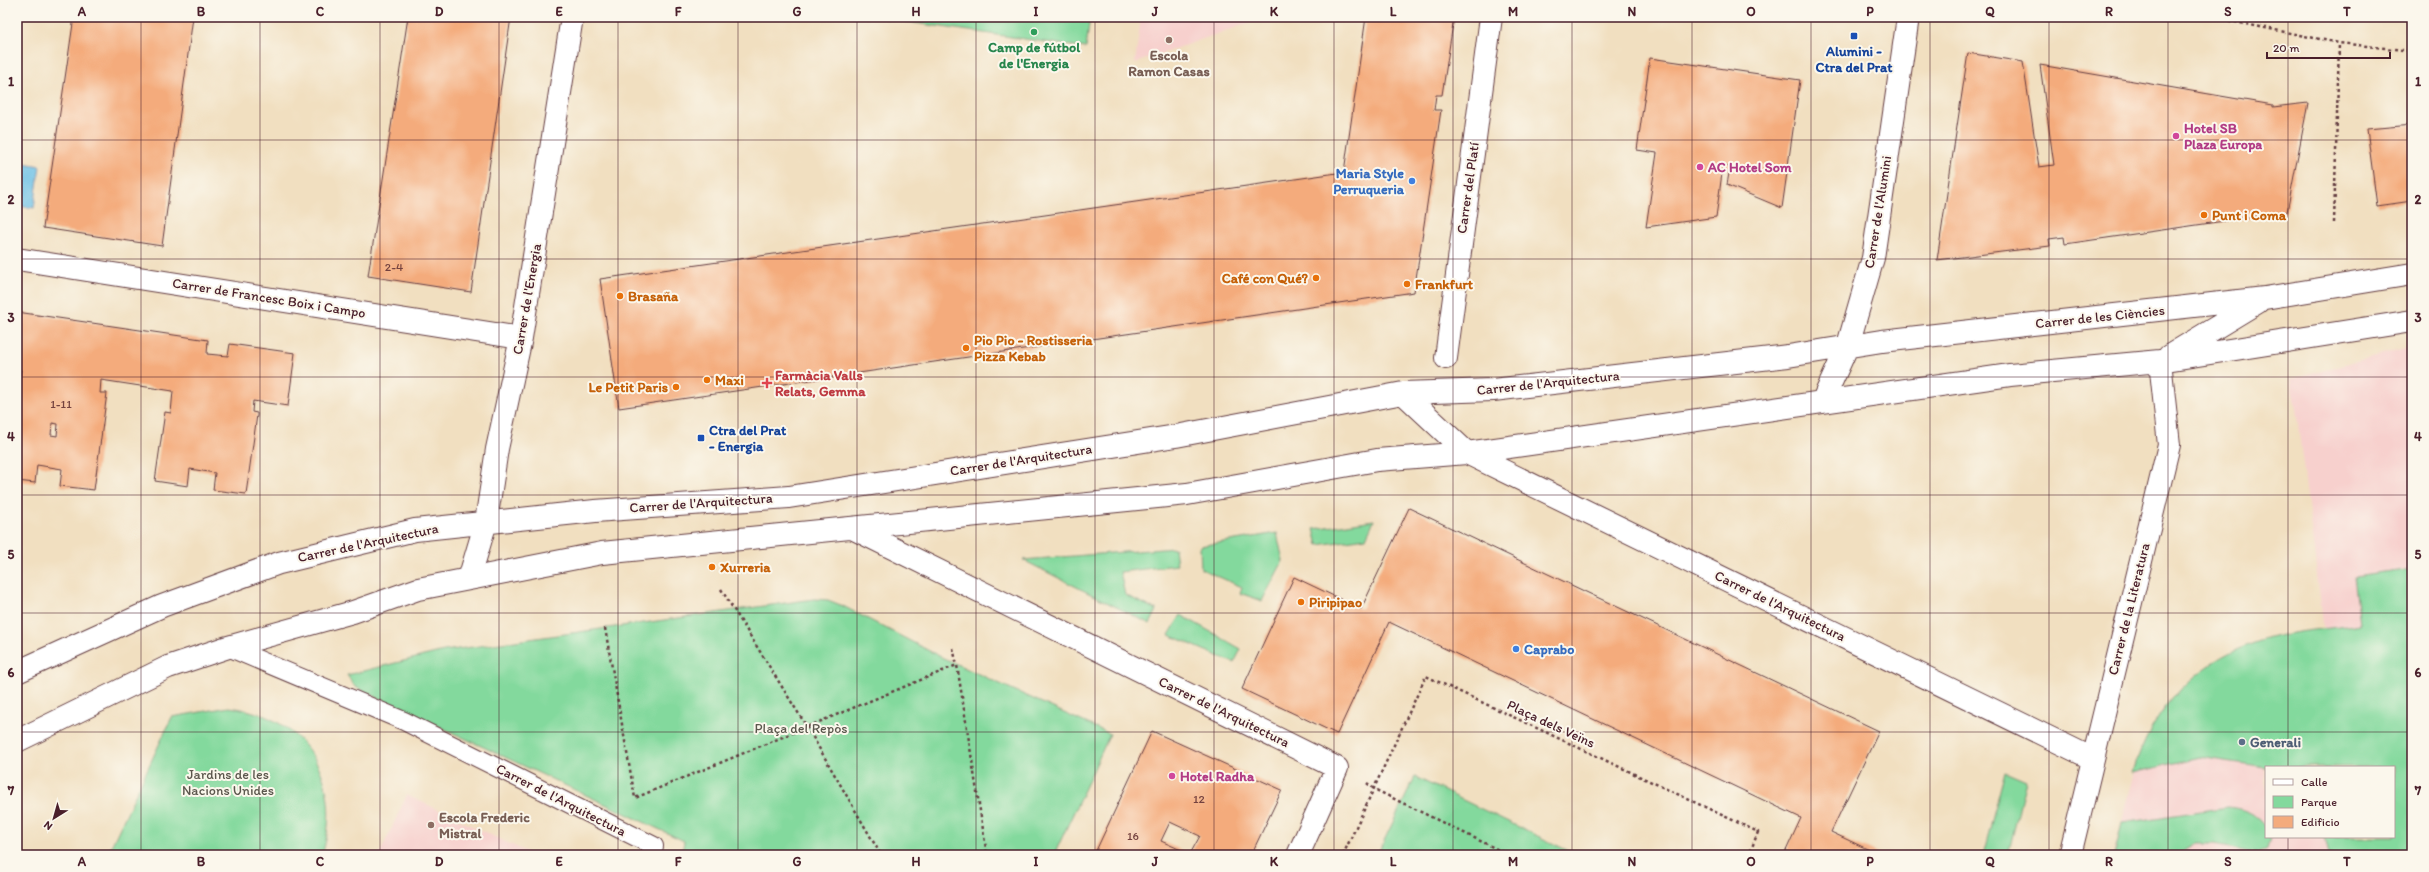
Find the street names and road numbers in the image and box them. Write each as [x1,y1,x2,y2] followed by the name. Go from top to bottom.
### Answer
[1453,141,1483,235] street label: Carrer del Platí
[1861,154,1895,270] street label: Carrer de l'Alumini
[509,241,545,356] street label: Carrer de l'Energia
[171,274,367,322] street label: Carrer de Francesc Boix i Campo
[2034,302,2166,332] street label: Carrer de les Ciències
[1476,367,1620,399] street label: Carrer de l'Arquitectura
[949,440,1093,480] street label: Carrer de l'Arquitectura
[629,490,773,516] street label: Carrer de l'Arquitectura
[296,520,440,566] street label: Carrer de l'Arquitectura
[2104,540,2154,677] street label: Carrer de la Literatura
[1712,567,1848,645] street label: Carrer de l'Arquitectura
[1156,673,1292,751] street label: Carrer de l'Arquitectura
[1504,696,1598,752] street label: Plaça dels Veïns
[493,760,629,840] street label: Carrer de l'Arquitectura

